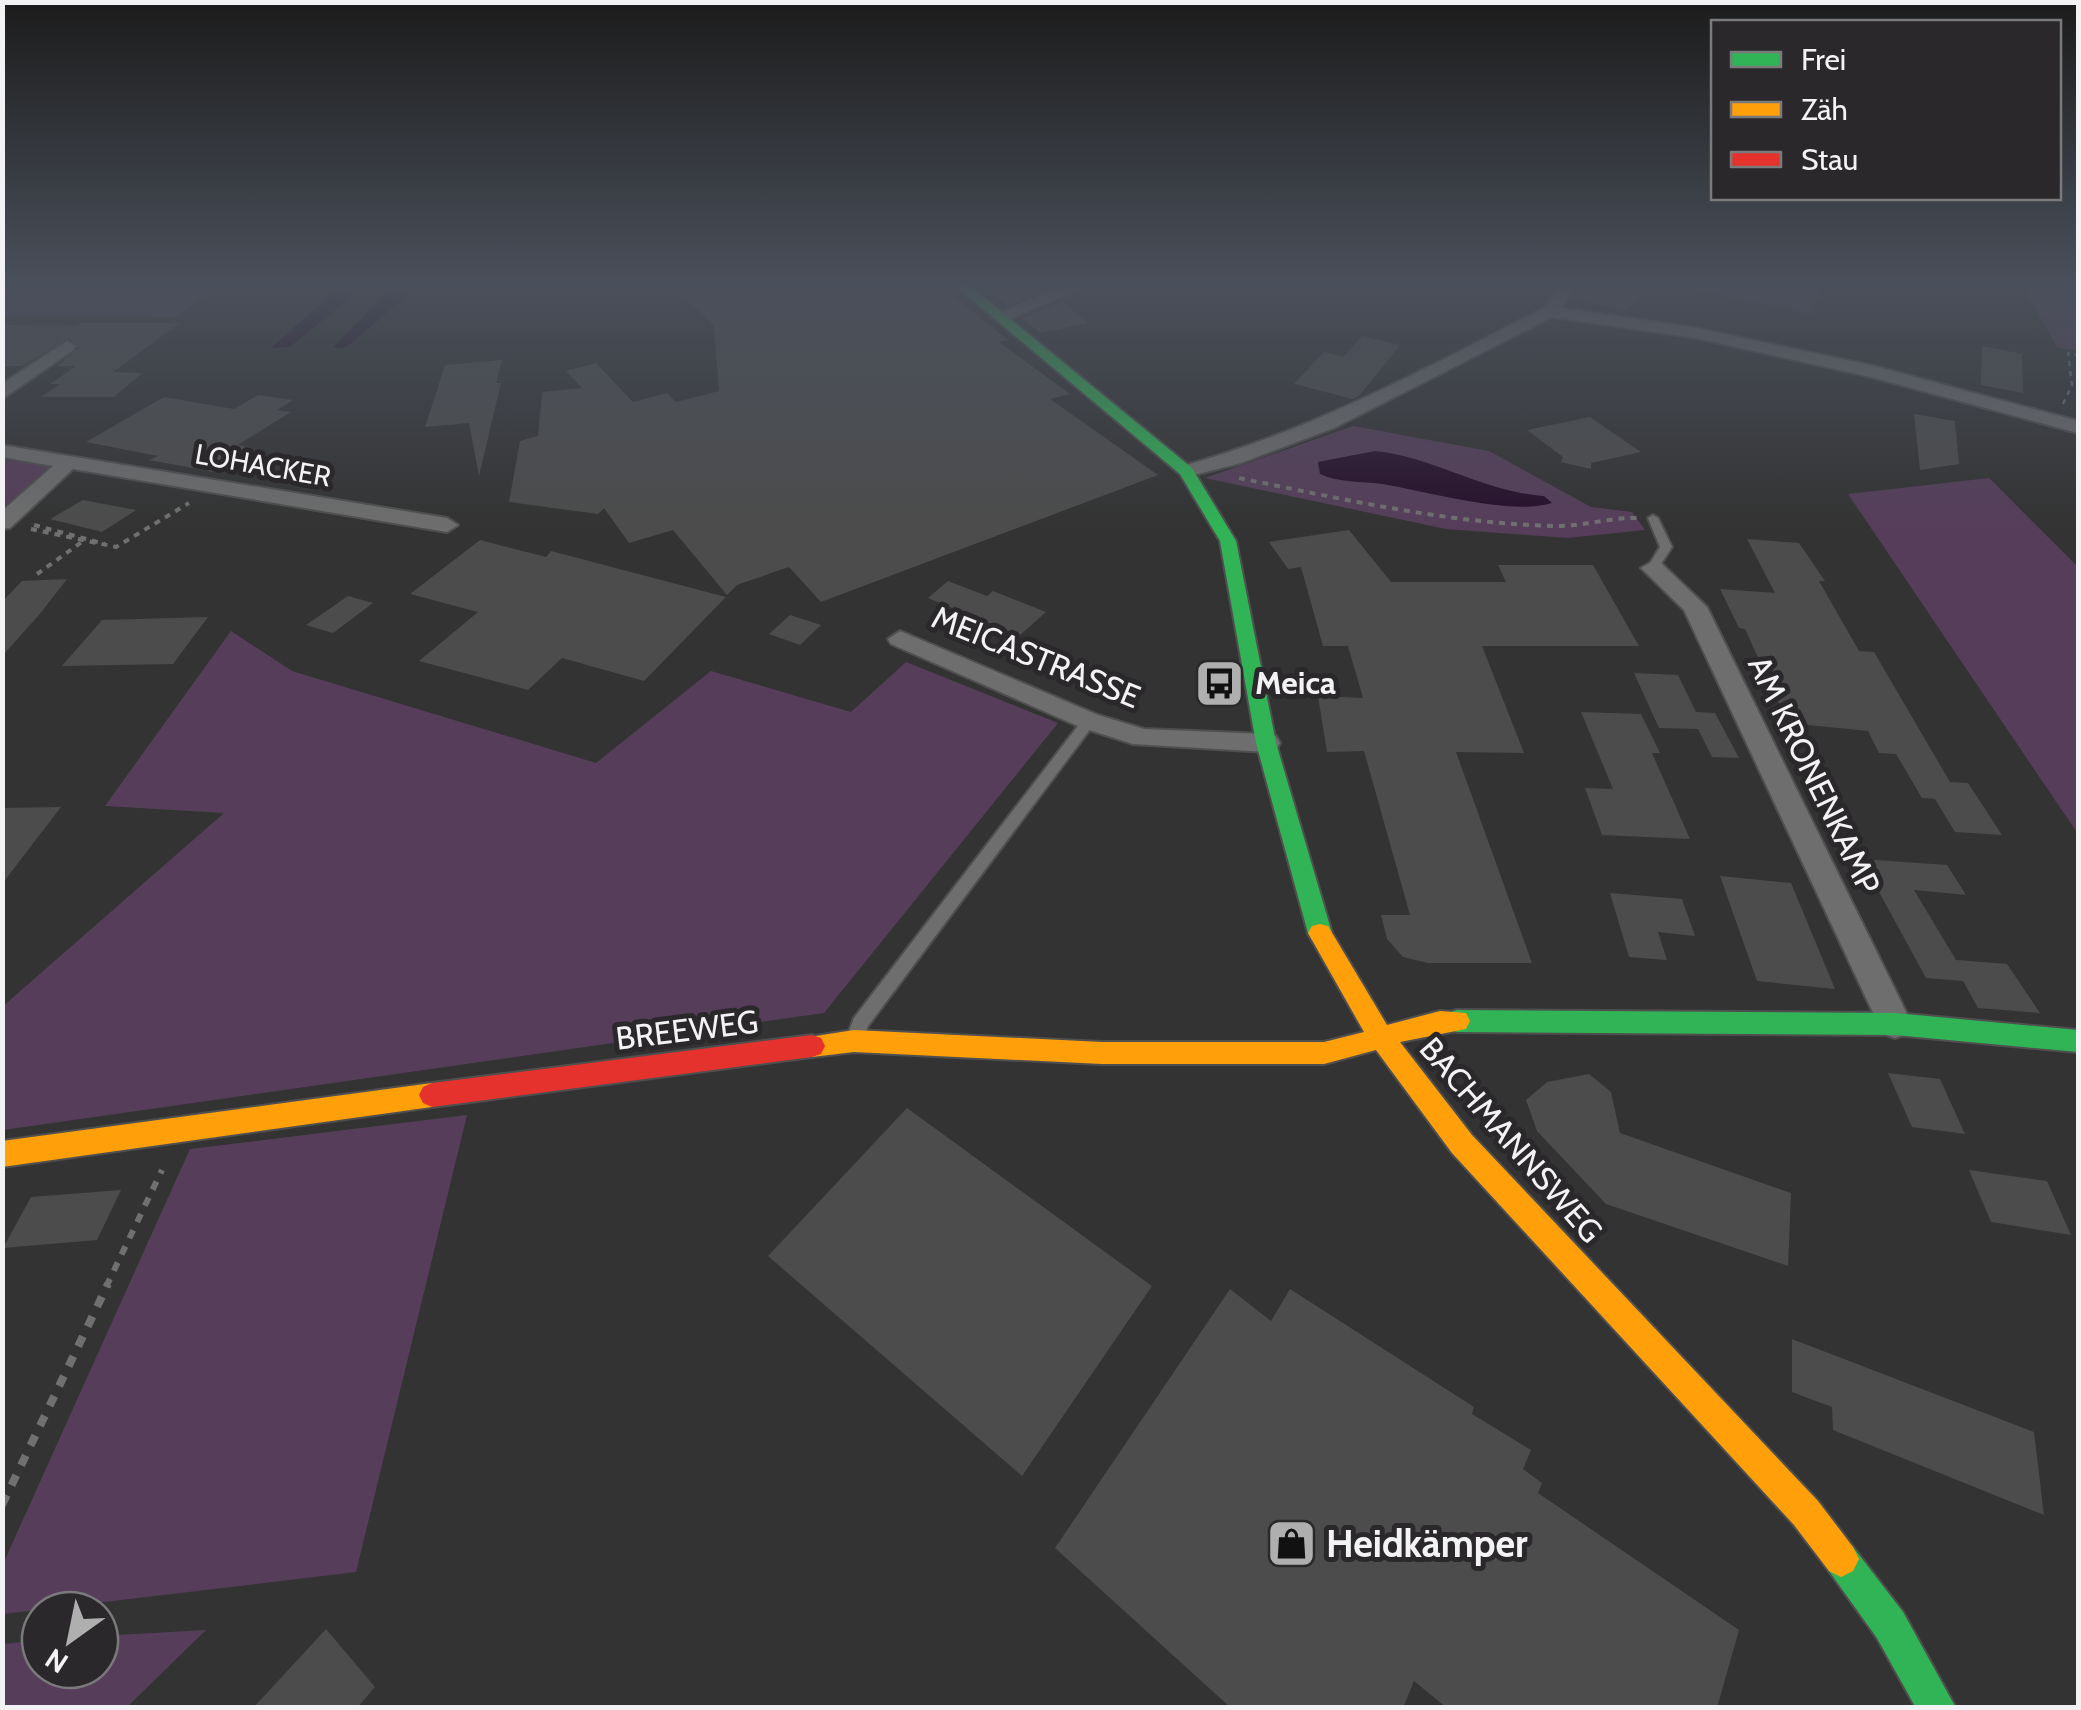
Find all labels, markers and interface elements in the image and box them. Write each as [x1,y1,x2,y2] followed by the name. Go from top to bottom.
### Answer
[1711,20,2061,200] legend
[1801,41,1846,78] text: Frei
[1801,91,1848,128] text: Zäh
[1801,141,1858,178] text: Stau
[193,436,334,494] street label: LOHACKER
[926,597,1146,716] street label: MEICASTRASSE
[1740,650,1889,900] street label: AM KRONENKAMP
[1194,657,1246,709] bus stop icon: Meica
[1255,663,1336,702] place label: Meica
[614,1001,760,1058] street label: BREEWEG
[1412,1029,1611,1250] street label: BACHMANNSWEG
[1265,1518,1317,1570] shop icon: Heidkämper
[1326,1520,1528,1567] place label: Heidkämper
[20,1590,120,1690] north arrow
[39,1641,74,1681] text: N

